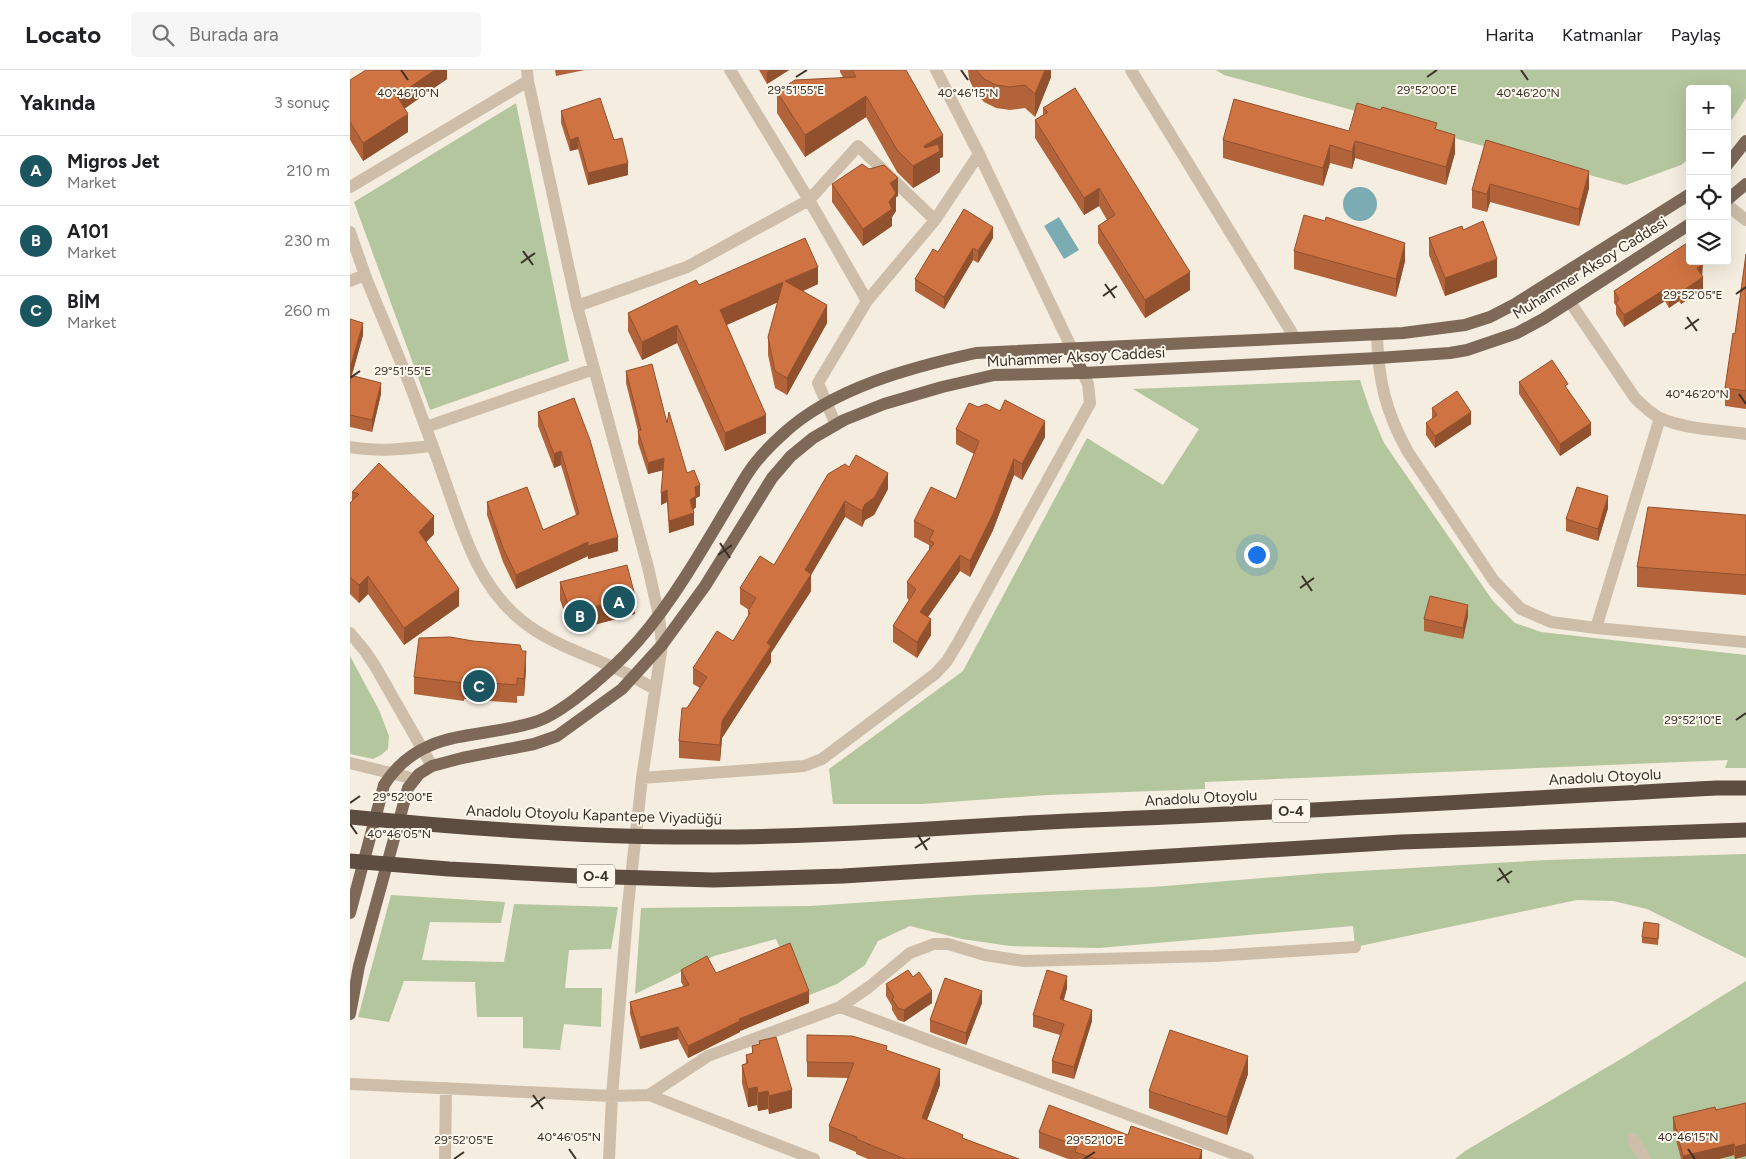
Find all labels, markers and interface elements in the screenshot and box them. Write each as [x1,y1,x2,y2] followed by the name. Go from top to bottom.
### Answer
[131,12,481,57] search box
[25,20,101,49] text: Locato
[149,21,177,49] icon: search
[189,23,279,46] text: Burada ara
[1485,24,1534,46] text: Harita
[1562,24,1643,46] text: Katmanlar
[1671,24,1721,46] text: Paylaş
[768,83,824,97] text: 29°51'55"E
[1397,83,1457,97] text: 29°52'00"E
[1686,85,1731,265] map controls
[1686,85,1731,130] button: +
[377,86,439,100] text: 40°46'10"N
[937,86,999,100] text: 40°46'15"N
[1496,86,1560,100] text: 40°46'20"N
[20,90,95,115] text: Yakında
[274,93,330,112] text: 3 sonuç
[1686,130,1731,175] button: −
[67,150,160,173] text: Migros Jet
[30,161,42,180] text: A
[287,161,330,180] text: 210 m
[67,173,116,192] text: Market
[1686,175,1731,220] button: locate
[1509,213,1671,323] street label: Muhammer Aksoy Caddesi
[67,220,109,243] text: A101
[1686,220,1731,265] button: layers
[31,231,41,250] text: B
[285,231,330,250] text: 230 m
[67,243,116,262] text: Market
[1663,288,1723,302] text: 29°52'05"E
[67,290,100,313] text: BİM
[30,301,42,320] text: C
[284,301,330,320] text: 260 m
[67,313,116,332] text: Market
[986,343,1166,371] street label: Muhammer Aksoy Caddesi
[375,364,431,378] text: 29°51'55"E
[1665,387,1729,401] text: 40°46'20"N
[1244,542,1270,568] your location
[603,583,635,621] pin: A
[564,597,596,635] pin: B
[463,667,495,705] pin: C
[1664,713,1722,727] text: 29°52'10"E
[1548,765,1662,789] street label: Anadolu Otoyolu
[1144,786,1258,810] street label: Anadolu Otoyolu
[373,790,433,804] text: 29°52'00"E
[1272,799,1310,822] road number: O-4
[466,802,722,828] street label: Anadolu Otoyolu Kapantepe Viyadüğü
[367,827,431,841] text: 40°46'05"N
[577,864,615,888] road number: O-4
[537,1130,601,1144] text: 40°46'05"N
[1657,1130,1719,1144] text: 40°46'15"N
[434,1133,494,1147] text: 29°52'05"E
[1066,1133,1124,1147] text: 29°52'10"E

